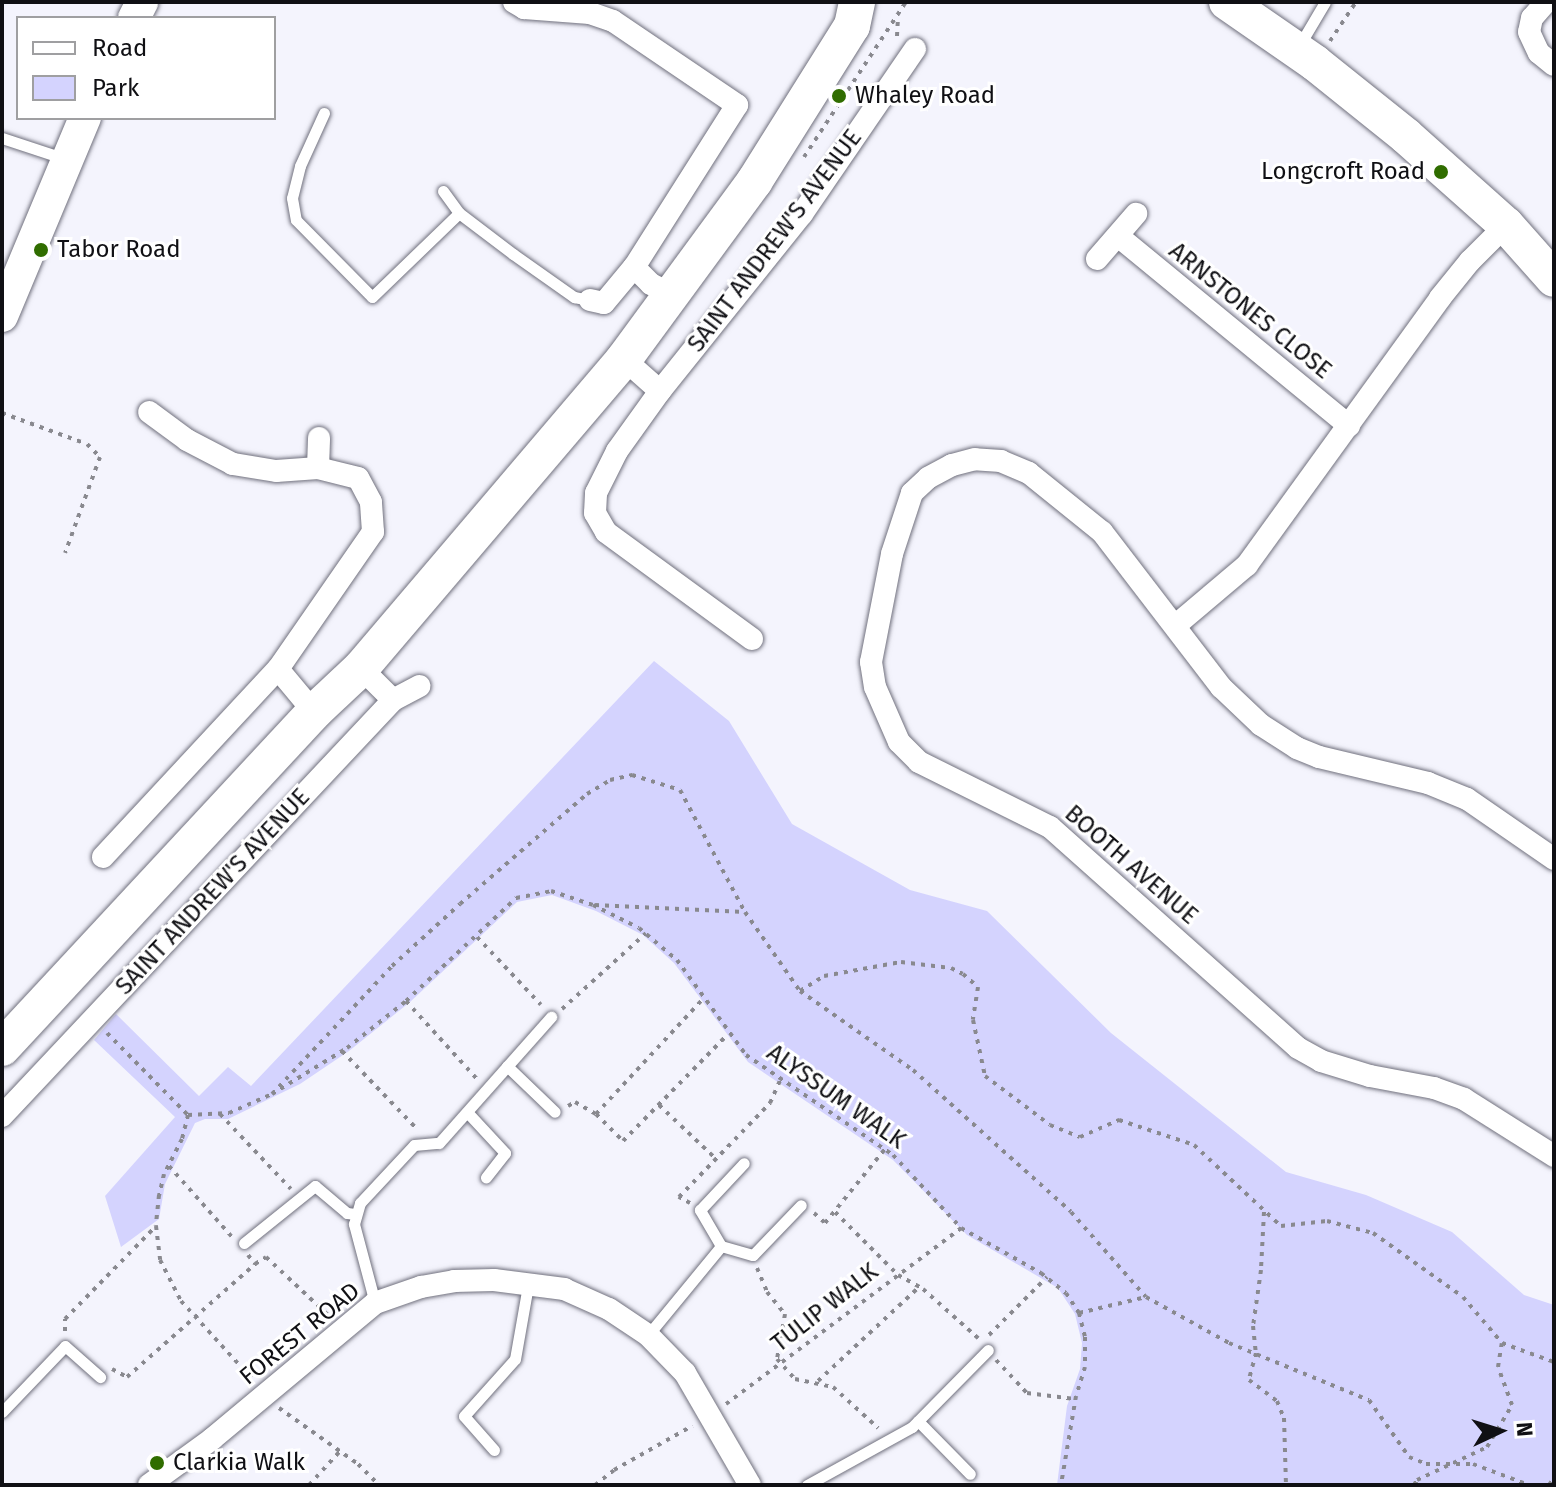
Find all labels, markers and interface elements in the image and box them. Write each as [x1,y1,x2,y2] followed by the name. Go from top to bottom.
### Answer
[16,16,276,120] legend
[92,34,147,62] text: Road
[92,74,139,102] text: Park
[855,82,995,110] place label: Whaley Road
[830,87,848,105] marker: Whaley Road
[682,124,868,358] street label: SAINT ANDREW'S AVENUE
[1261,158,1425,186] place label: Longcroft Road
[1432,163,1450,181] marker: Longcroft Road
[57,236,181,264] place label: Tabor Road
[1163,237,1337,385] street label: ARNSTONES CLOSE
[32,241,50,259] marker: Tabor Road
[110,783,316,1001] street label: SAINT ANDREW'S AVENUE
[1059,799,1203,931] street label: BOOTH AVENUE
[761,1039,911,1155] street label: ALYSSUM WALK
[766,1257,884,1359] street label: TULIP WALK
[234,1277,366,1391] street label: FOREST ROAD
[1460,1391,1540,1471] north arrow
[1510,1421,1538,1438] text: N
[173,1449,305,1477] place label: Clarkia Walk
[148,1454,166,1472] marker: Clarkia Walk

